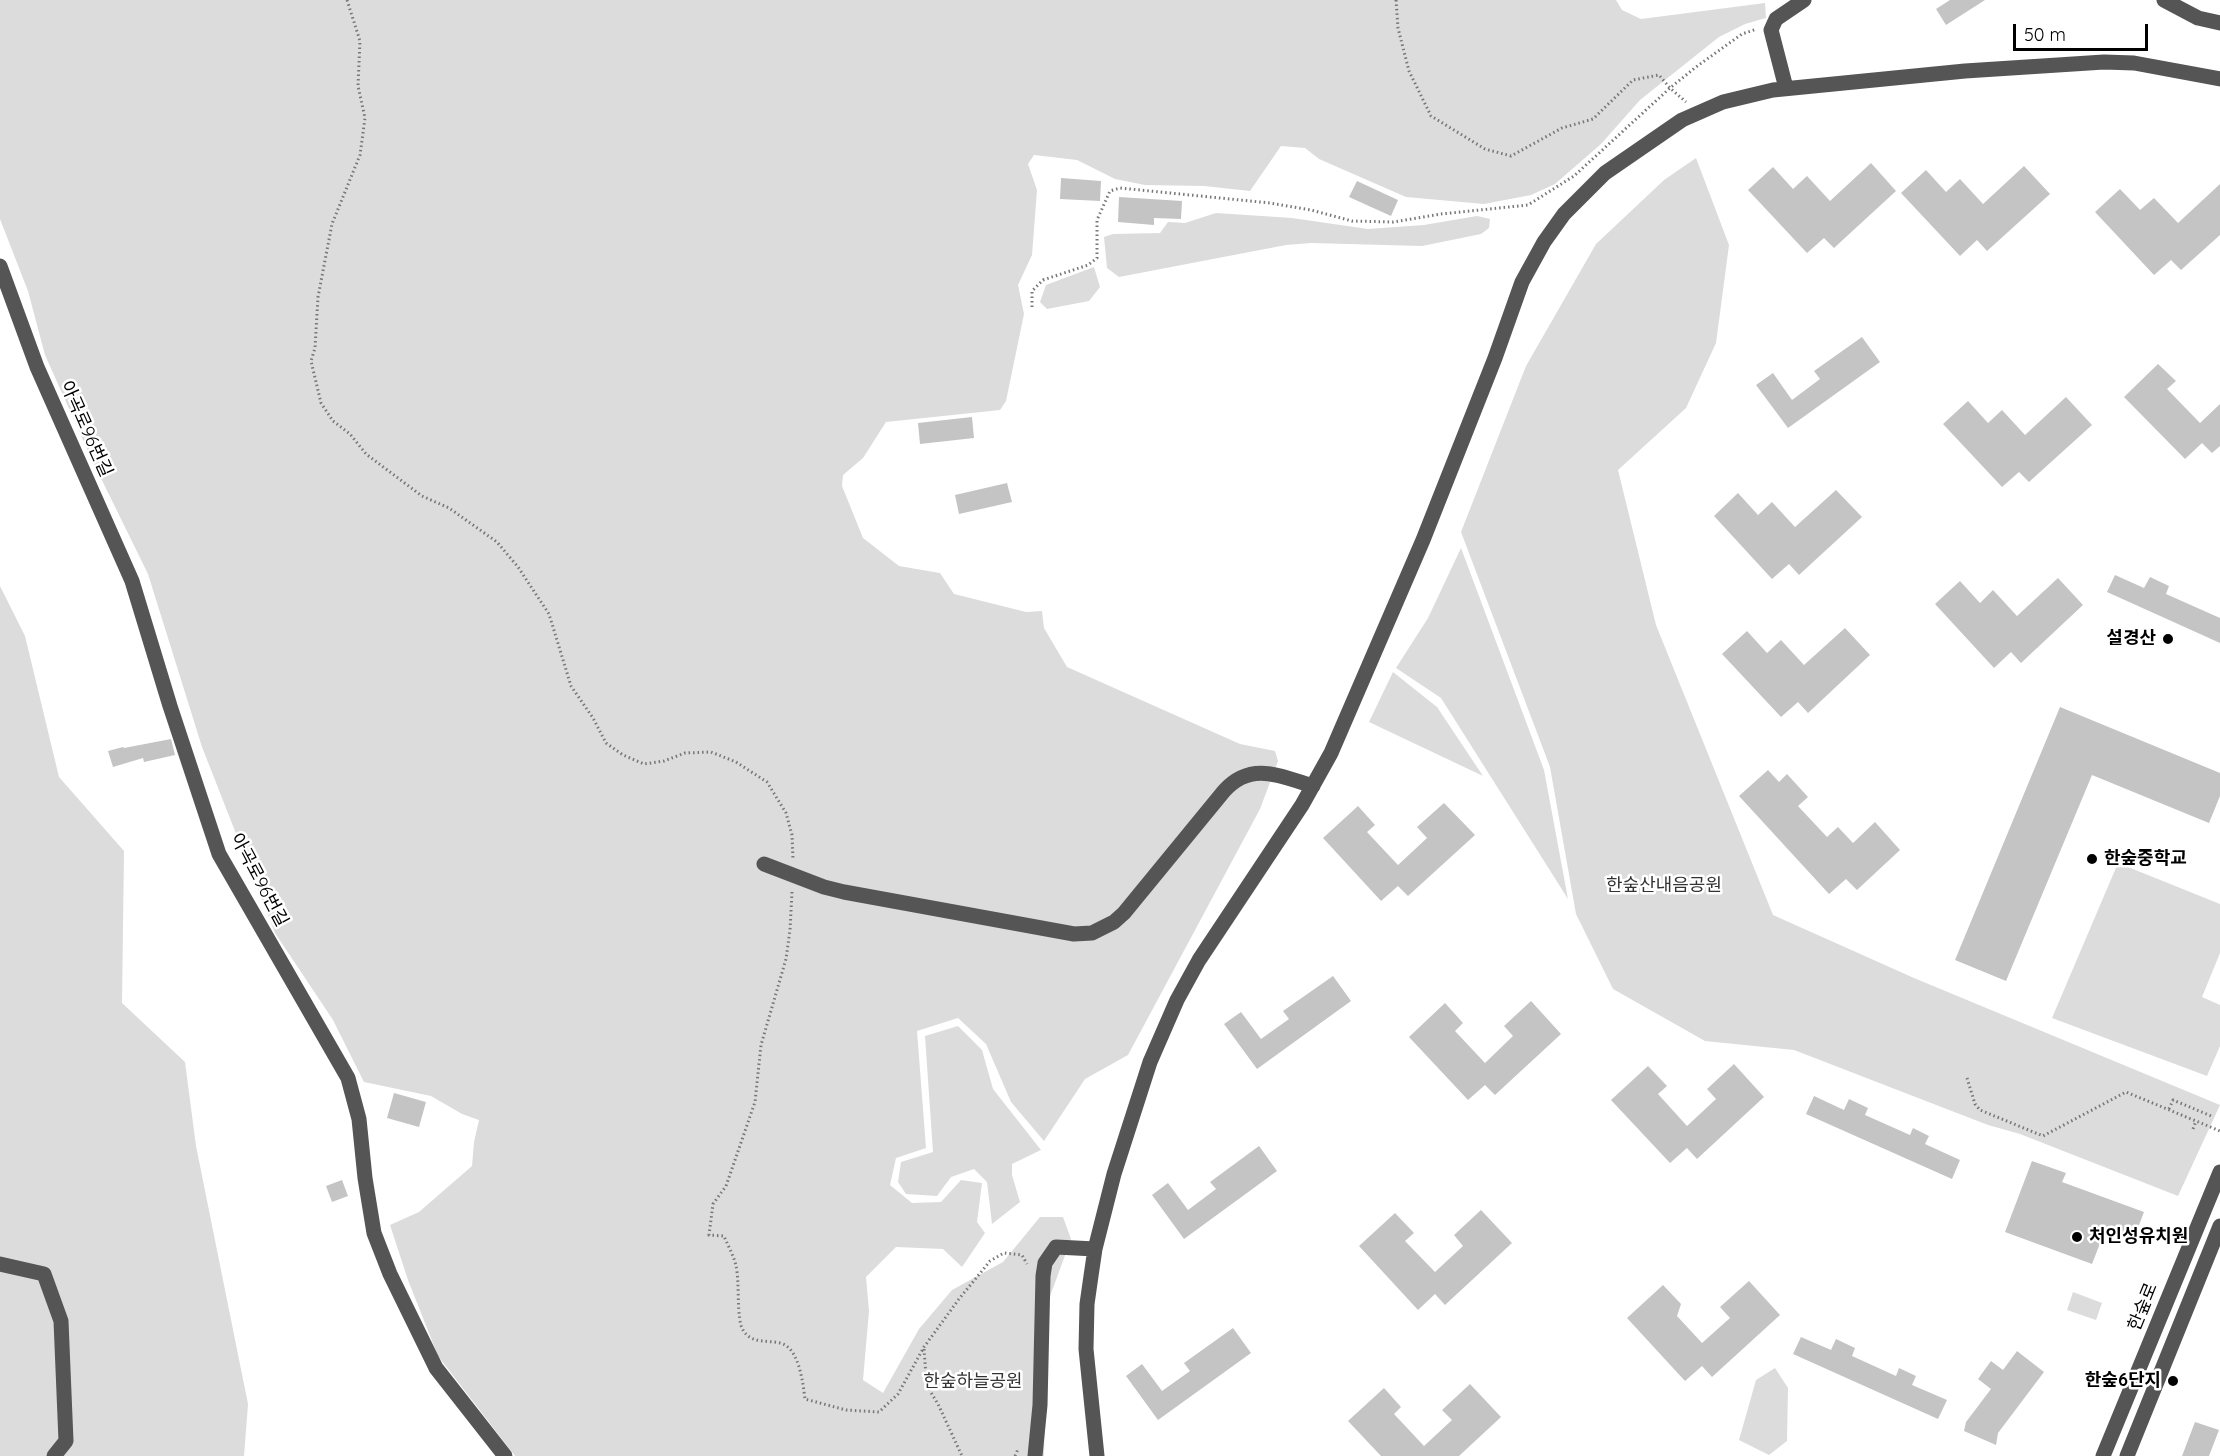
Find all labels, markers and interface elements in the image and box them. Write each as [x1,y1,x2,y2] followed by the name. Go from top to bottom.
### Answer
[2016,12,2151,50] scale bar
[2024,23,2066,46] text: 50 m
[55,378,117,480] street label: 아곡로96번길
[2106,628,2156,650] place label: 설경산
[2161,632,2175,646] marker: 설경산
[225,830,293,930] street label: 아곡로96번길
[2104,848,2187,870] place label: 한숲중학교
[2085,852,2099,866] marker: 한숲중학교
[1606,875,1722,897] park label: 한숲산내음공원
[2089,1226,2188,1248] place label: 처인성유치원
[2070,1230,2084,1244] marker: 처인성유치원
[2124,1280,2162,1334] street label: 한숲로
[2085,1370,2161,1392] place label: 한숲6단지
[923,1371,1023,1393] park label: 한숲하늘공원
[2166,1374,2180,1388] marker: 한숲6단지

